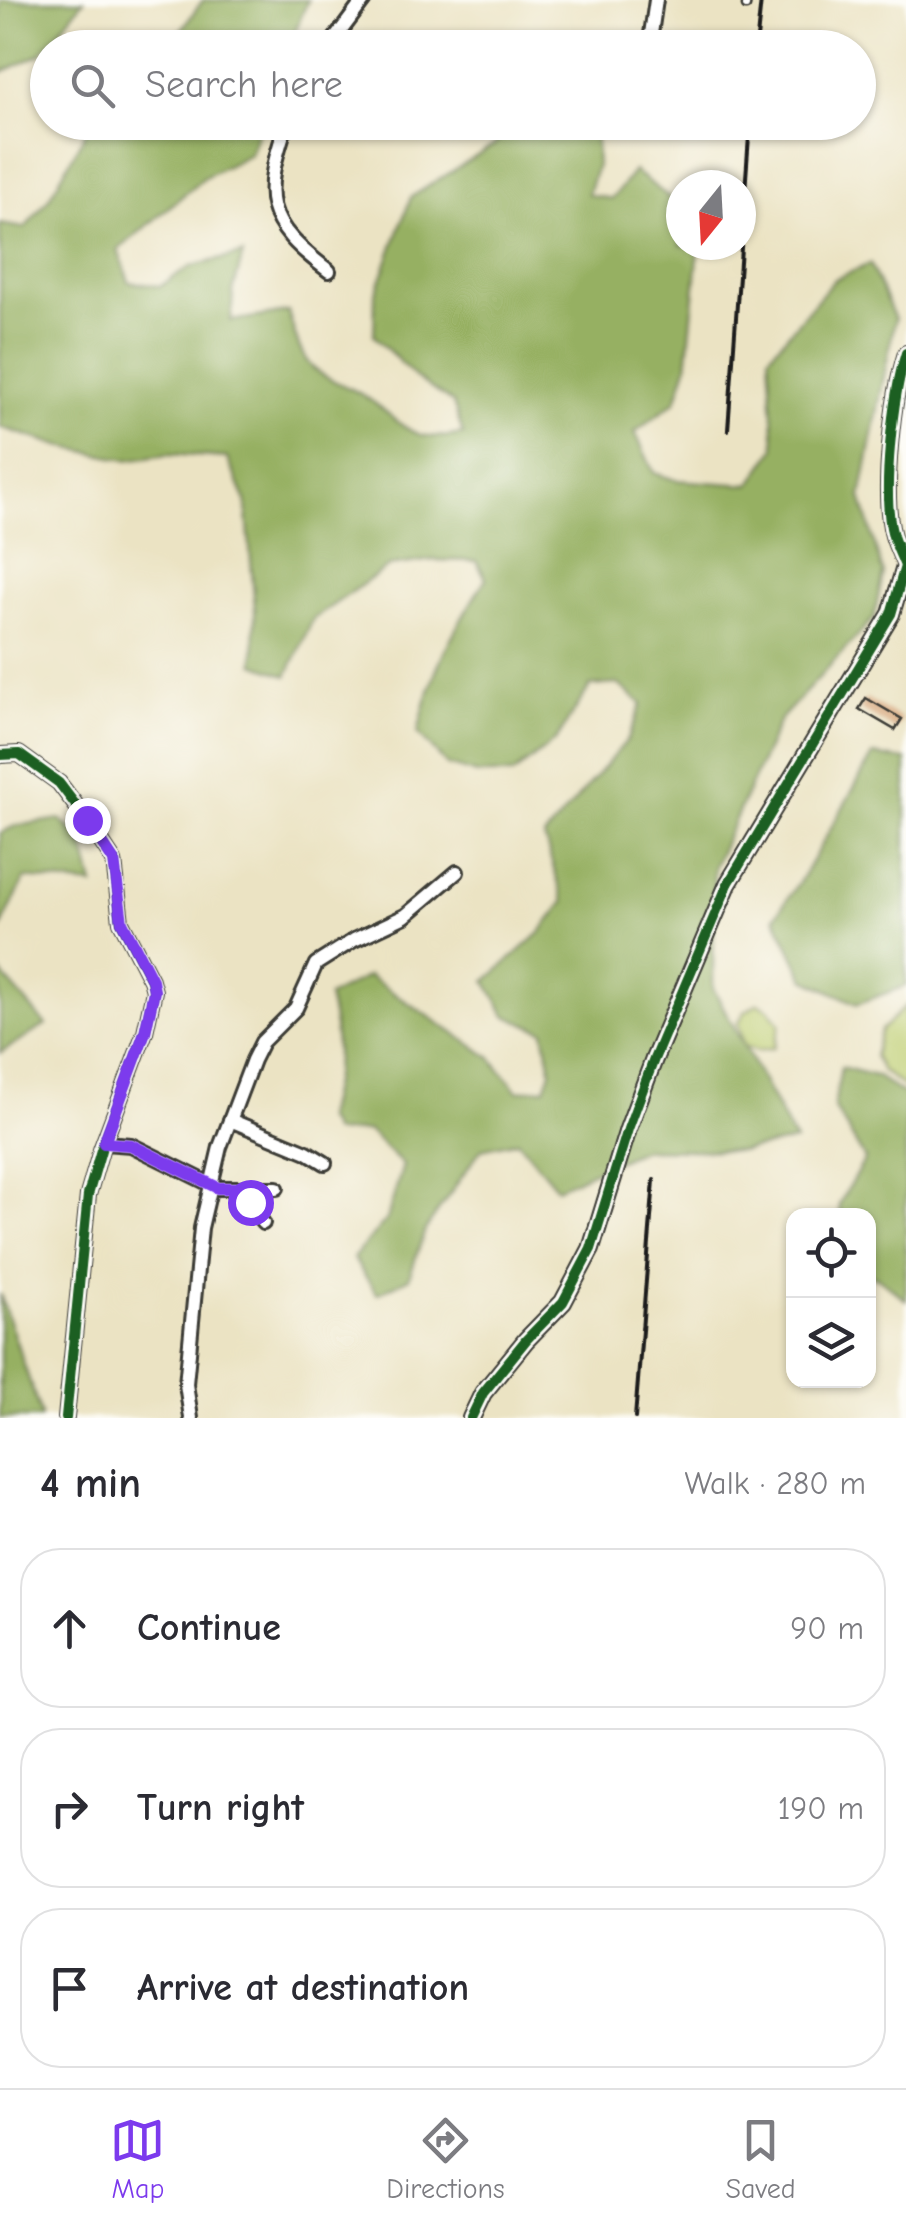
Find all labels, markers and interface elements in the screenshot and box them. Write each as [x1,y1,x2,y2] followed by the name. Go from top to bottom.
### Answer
[30,30,876,140] search box
[65,58,120,113] icon: search
[145,63,343,107] text: Search here
[666,170,756,260] north arrow
[65,798,111,844] route end
[228,1180,274,1226] route start
[786,1208,876,1388] map controls
[786,1208,876,1298] button: locate
[786,1298,876,1388] button: layers
[40,1459,141,1508] text: 4 min
[685,1465,866,1502] text: Walk · 280 m
[42,1601,97,1656] icon: ahead
[137,1606,281,1650] text: Continue
[790,1610,864,1647] text: 90 m
[42,1781,97,1836] icon: right
[137,1786,304,1830] text: Turn right
[778,1790,864,1827] text: 190 m
[42,1961,97,2016] icon: arrive
[137,1966,469,2010] text: Arrive at destination
[110,2113,165,2205] tab: Map
[386,2113,505,2205] tab: Directions
[726,2113,796,2205] tab: Saved

